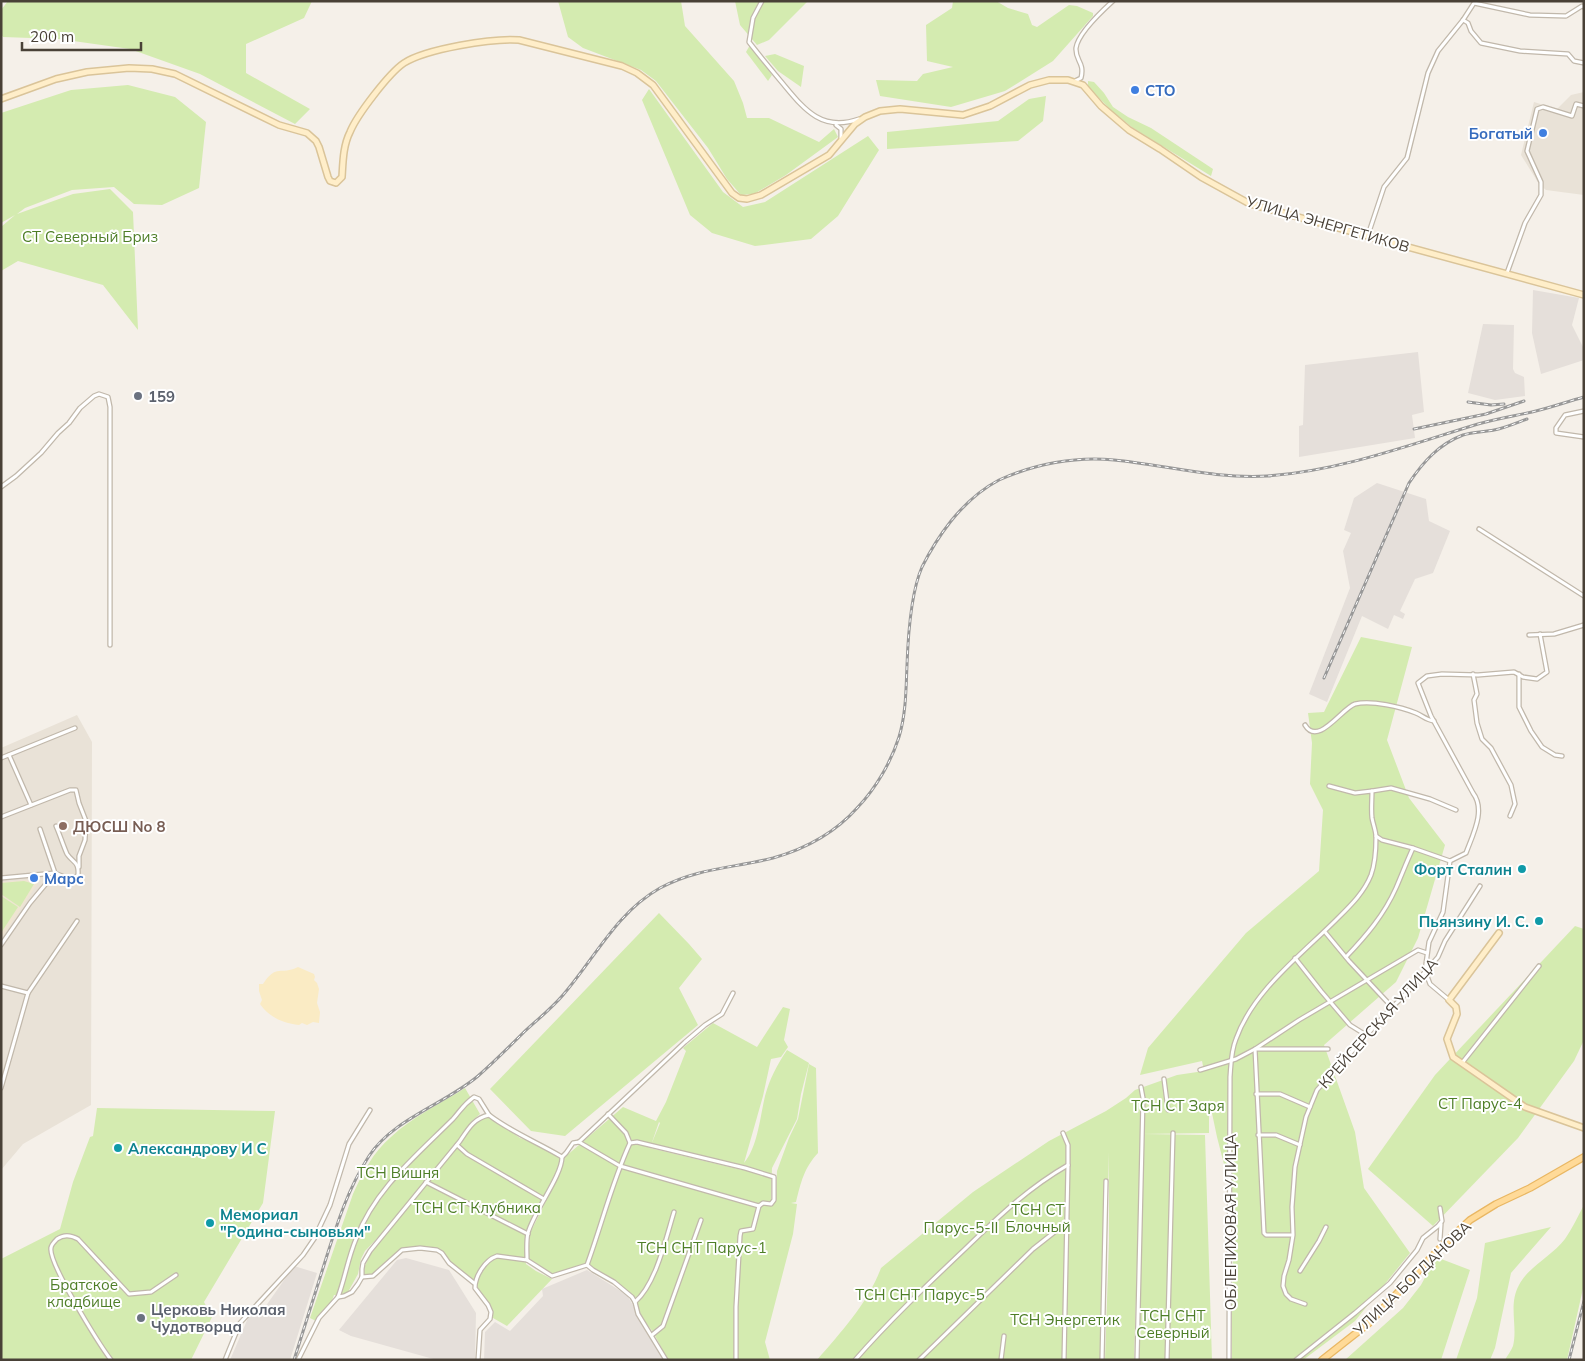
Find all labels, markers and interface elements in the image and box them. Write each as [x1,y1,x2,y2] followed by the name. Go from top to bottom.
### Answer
[22,20,141,52] scale bar
[30,27,74,46] text: 200 m
[1145,81,1176,100] place label: СТО
[1129,84,1141,96] marker: СТО
[1469,124,1533,143] place label: Богатый
[1537,127,1549,139] marker: Богатый
[1243,191,1412,256] street label: УЛИЦА ЭНЕРГЕТИКОВ
[22,227,158,246] park label: СТ Северный Бриз
[148,387,175,406] place label: 159
[132,390,144,402] marker: 159
[73,817,166,836] place label: ДЮСШ No 8
[57,820,69,832] marker: ДЮСШ No 8
[1414,860,1512,879] place label: Форт Сталин
[1516,863,1528,875] marker: Форт Сталин
[44,869,84,888] place label: Марс
[28,872,40,884] marker: Марс
[1419,912,1529,931] place label: Пьянзину И. С.
[1533,915,1545,927] marker: Пьянзину И. С.
[1314,954,1442,1092] street label: КРЕЙСЕРСКАЯ УЛИЦА
[1438,1094,1522,1113] park label: СТ Парус-4
[1131,1096,1225,1115] park label: ТСН СТ Заря
[1221,1134,1240,1310] street label: ОБЛЕПИХОВАЯ УЛИЦА
[128,1139,267,1158] place label: Александрову И С
[112,1142,124,1154] marker: Александрову И С
[357,1163,439,1182] park label: ТСН Вишня
[413,1198,541,1217] park label: ТСН СТ Клубника
[1005,1200,1071,1236] park label: ТСН СТ Блочный
[220,1205,371,1241] place label: Мемориал "Родина-сыновьям"
[204,1217,216,1229] marker: Мемориал "Родина-сыновьям"
[1348,1217,1475,1340] street label: УЛИЦА БОГДАНОВА
[924,1218,998,1237] park label: Парус-5-II
[637,1238,767,1257] park label: ТСН СНТ Парус-1
[47,1275,121,1311] park label: Братское кладбище
[855,1285,985,1304] park label: ТСН СНТ Парус-5
[151,1300,286,1336] place label: Церковь Николая Чудотворца
[1136,1306,1210,1342] park label: ТСН СНТ Северный
[1010,1310,1121,1329] park label: ТСН Энергетик
[135,1312,147,1324] marker: Церковь Николая Чудотворца

